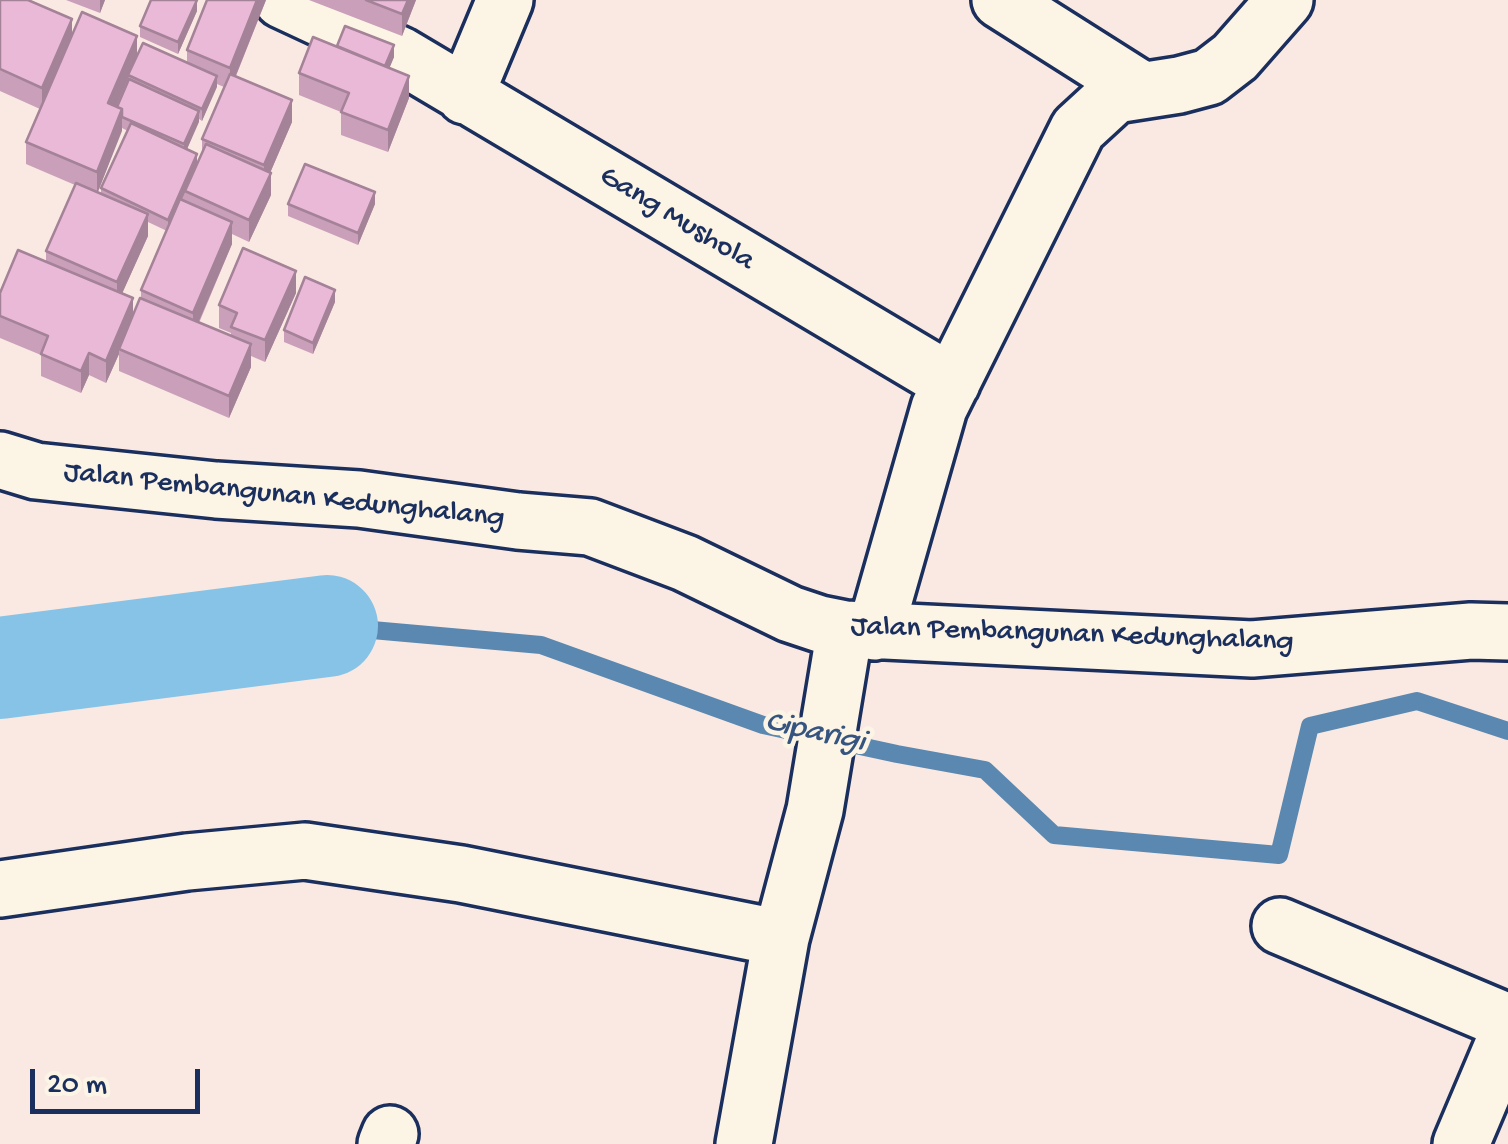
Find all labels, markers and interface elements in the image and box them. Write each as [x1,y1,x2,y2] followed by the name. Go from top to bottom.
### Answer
[592,160,760,280] street label: Gang Mushola
[62,456,506,538] street label: Jalan Pembangunan Kedunghalang
[850,610,1294,662] street label: Jalan Pembangunan Kedunghalang
[762,705,868,763] water label: Ciparigi
[35,1049,205,1111] scale bar
[47,1069,107,1104] text: 20 m

